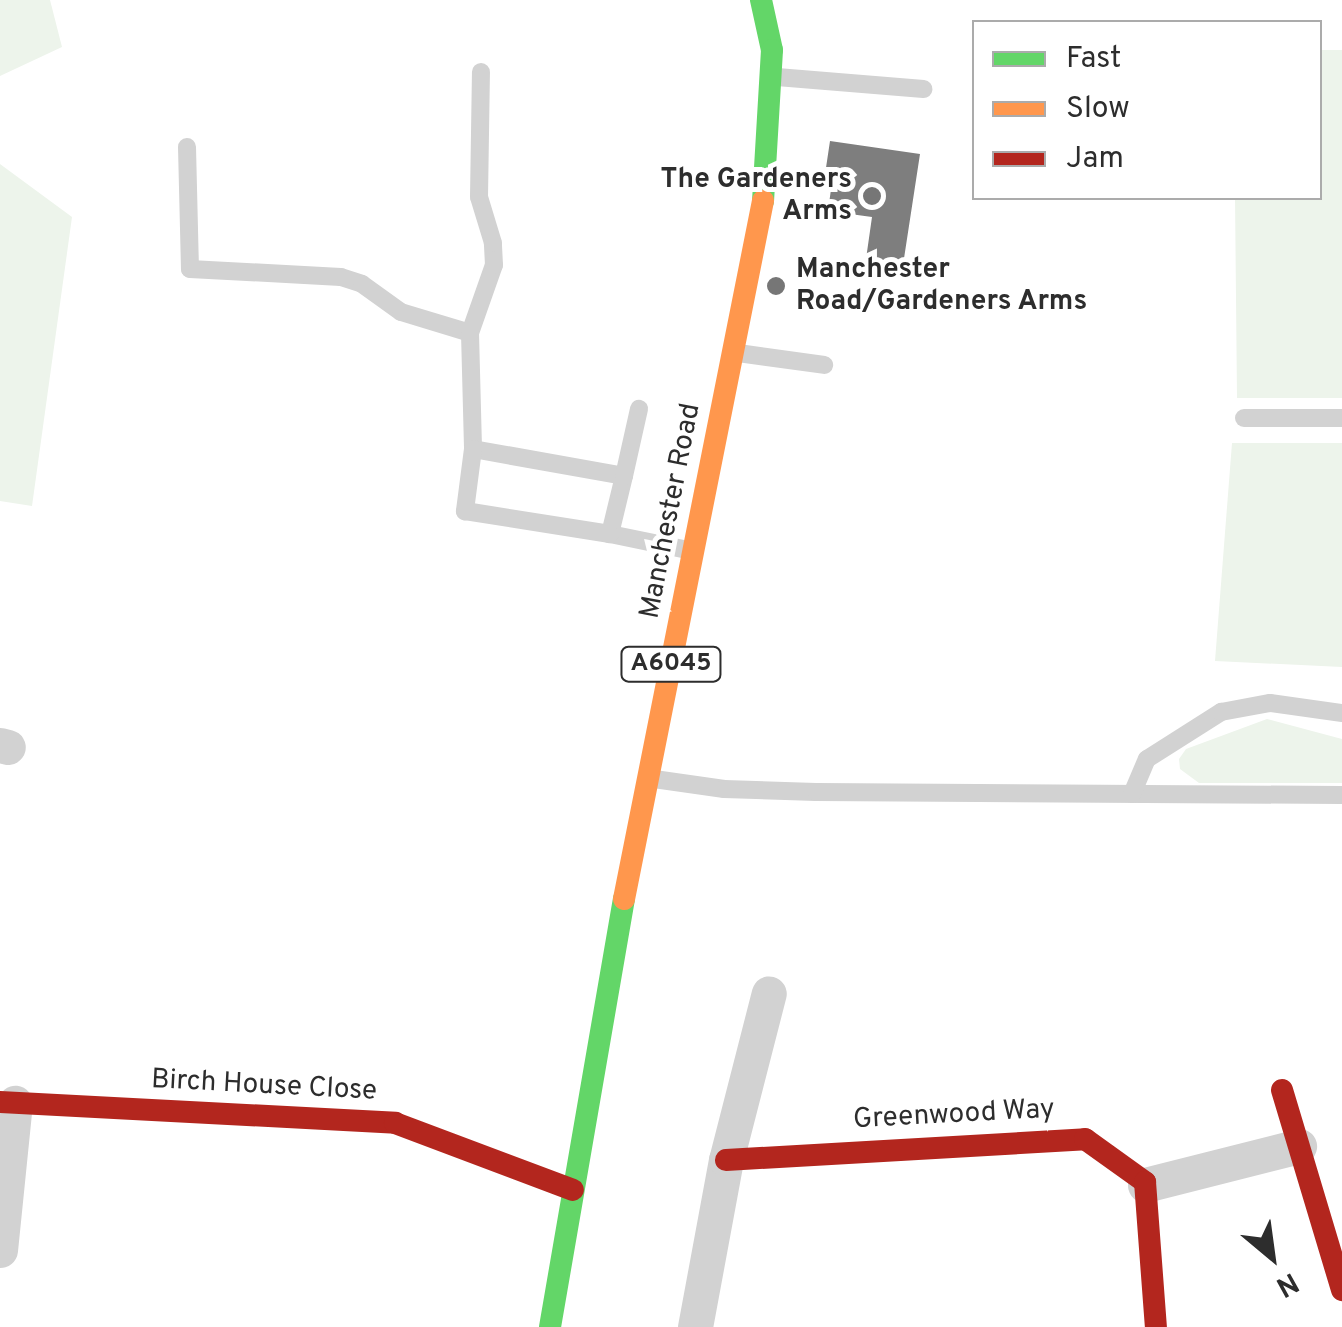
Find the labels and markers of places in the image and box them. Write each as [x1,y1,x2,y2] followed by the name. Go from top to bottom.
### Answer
[661,163,852,229] place label: The Gardeners Arms
[861,185,883,207] marker: The Gardeners Arms
[796,253,1088,319] place label: Manchester Road/Gardeners Arms
[765,275,787,297] marker: Manchester Road/Gardeners Arms

